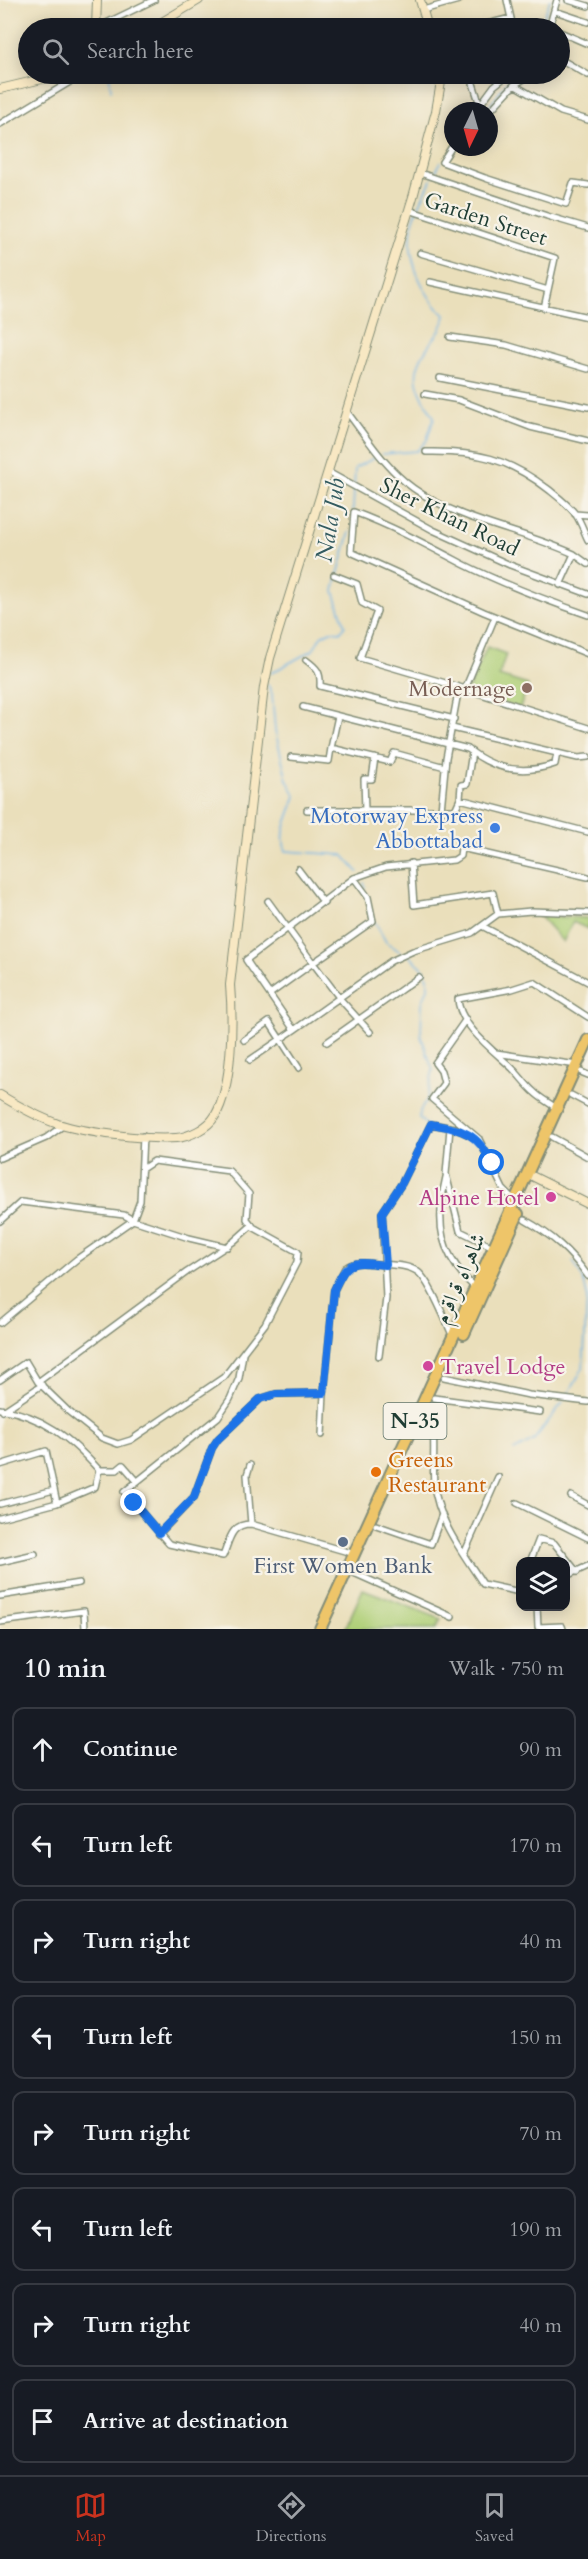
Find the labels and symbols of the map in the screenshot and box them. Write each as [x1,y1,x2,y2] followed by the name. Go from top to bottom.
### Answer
[444,102,498,156] north arrow
[420,185,551,253] street label: Garden Street
[375,470,525,564] street label: Sher Khan Road
[308,475,353,564] water label: Nala Jub
[408,674,515,704] place label: Modernage
[520,681,534,695] marker: Modernage
[310,801,483,856] place label: Motorway Express Abbottabad
[488,821,502,835] marker: Motorway Express Abbottabad
[478,1149,504,1175] route start
[419,1183,539,1213] place label: Alpine Hotel
[544,1190,558,1204] marker: Alpine Hotel
[427,1228,497,1330] street label: شاہراہ قراقرم
[440,1352,566,1382] place label: Travel Lodge
[421,1359,435,1373] marker: Travel Lodge
[384,1403,446,1439] road number: N-35
[388,1445,486,1500] place label: Greens Restaurant
[369,1465,383,1479] marker: Greens Restaurant
[120,1489,146,1515] route end
[336,1535,350,1549] marker: First Women Bank
[254,1551,433,1581] place label: First Women Bank

